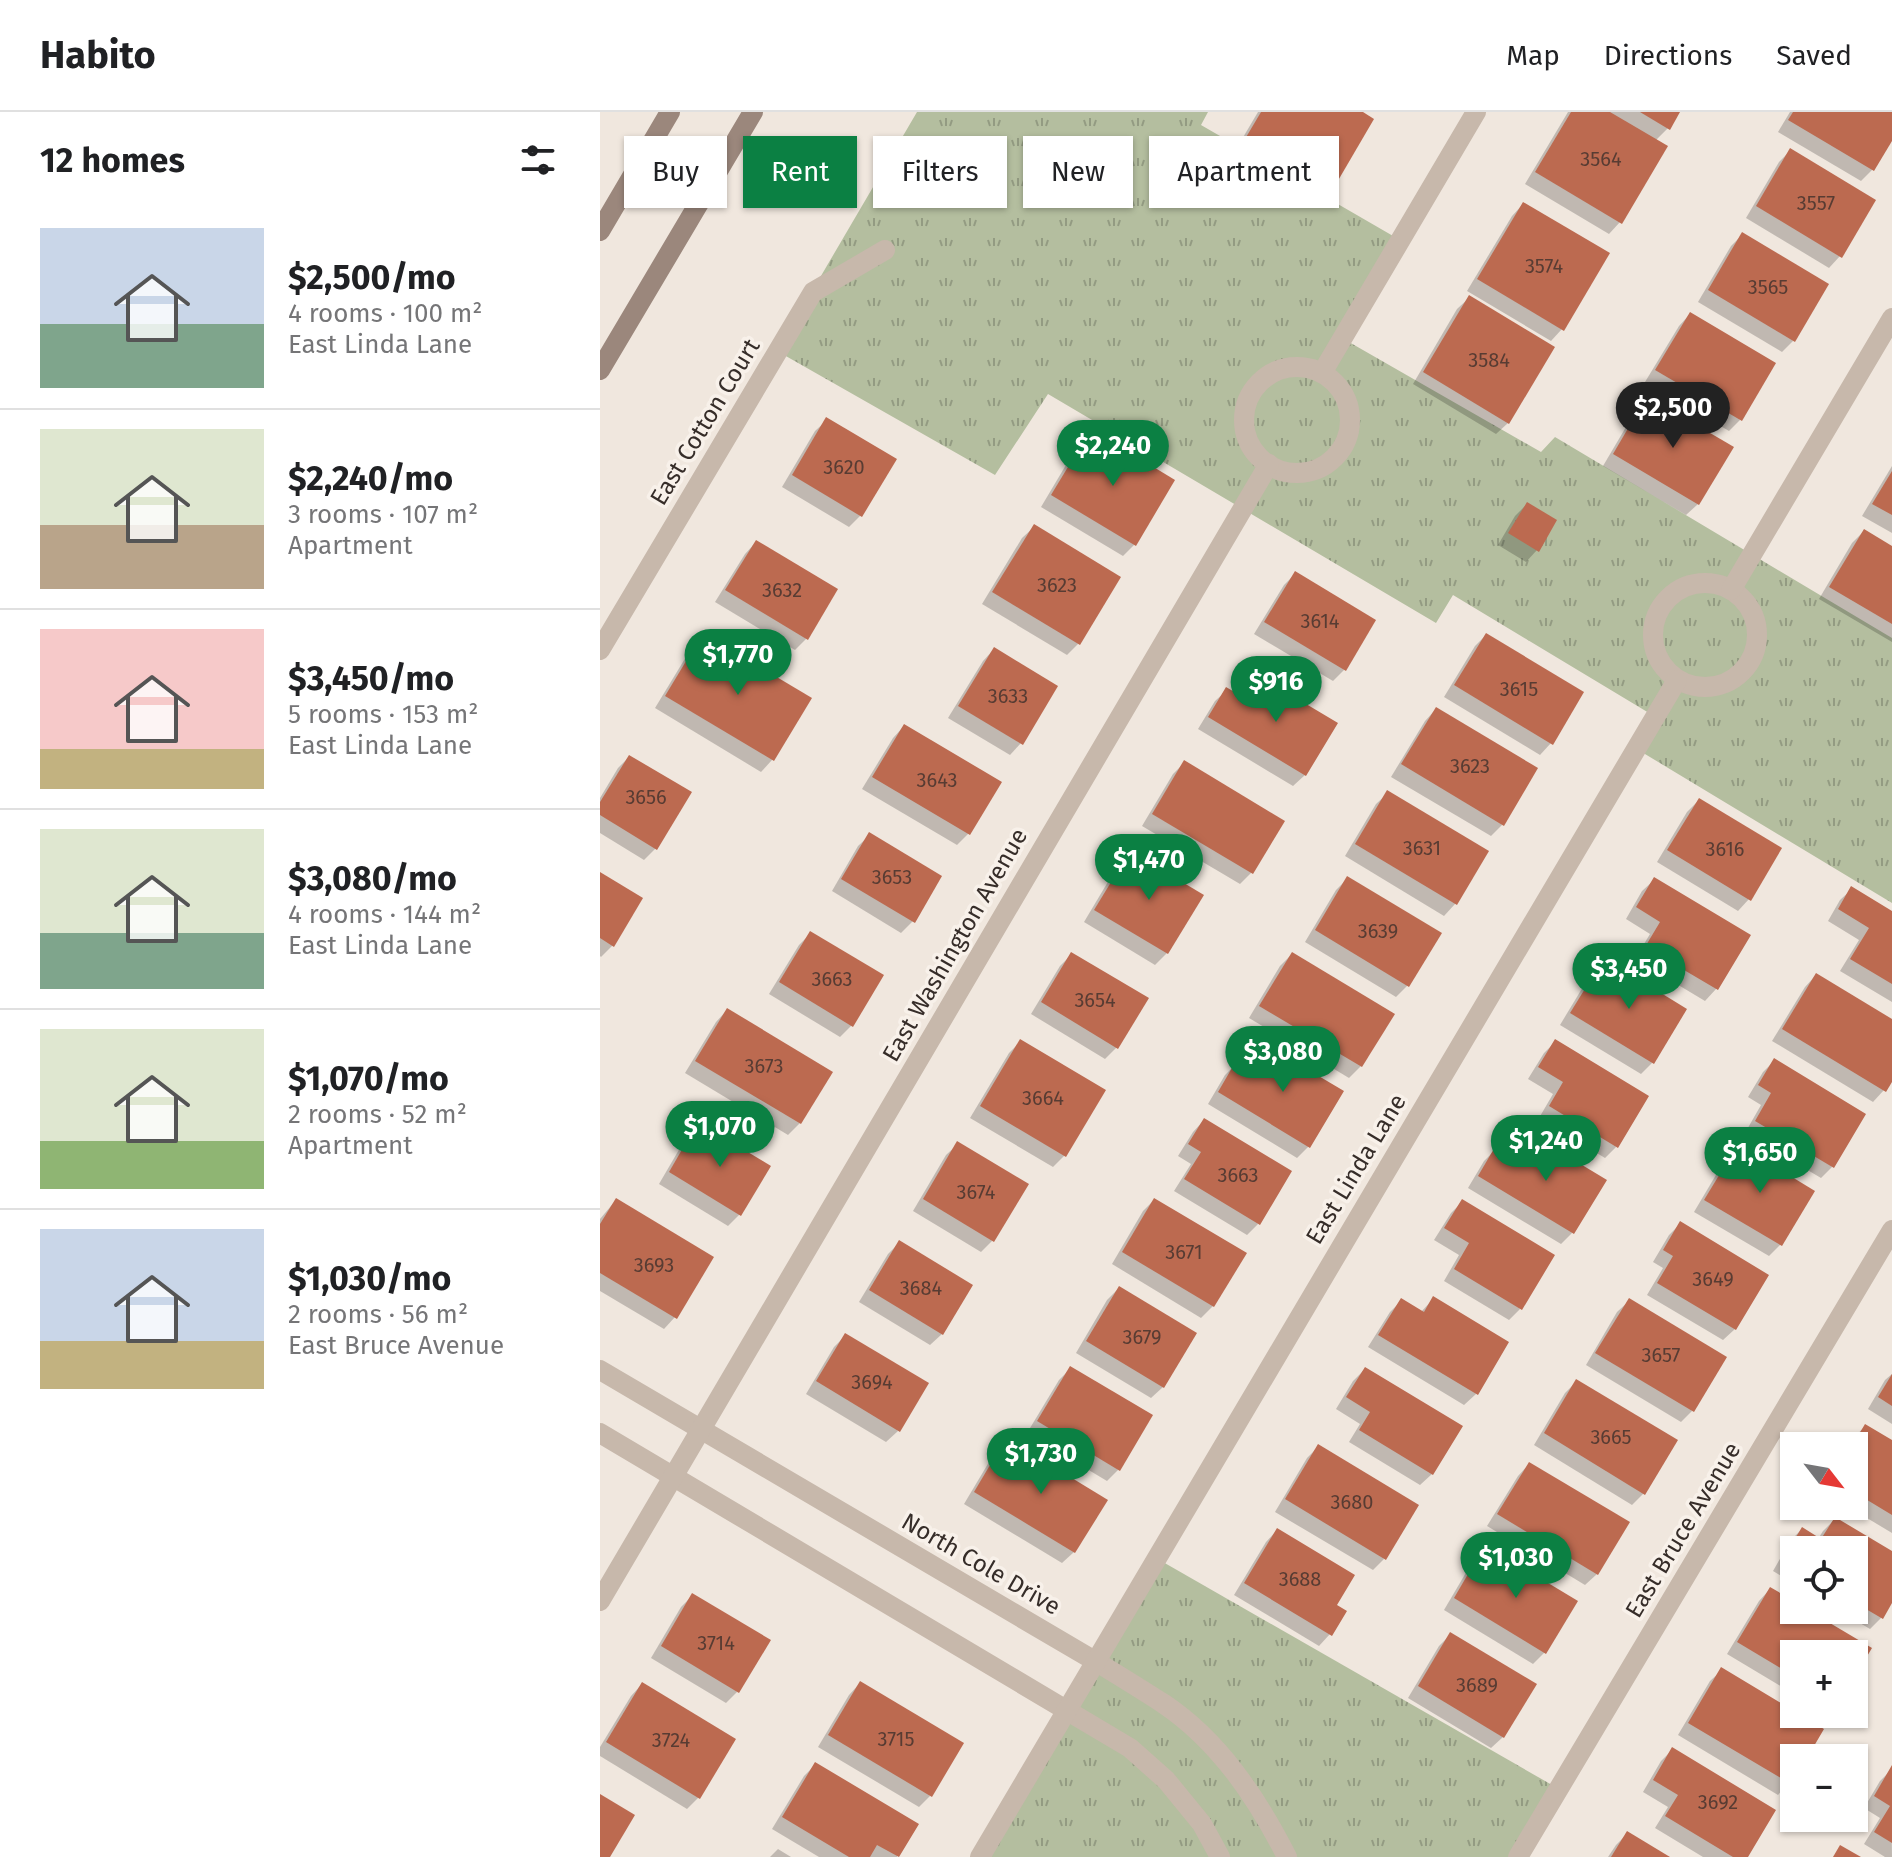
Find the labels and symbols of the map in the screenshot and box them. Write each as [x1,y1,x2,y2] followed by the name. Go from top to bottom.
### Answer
[1580,147,1622,171] house number: 3564
[1797,191,1835,215] house number: 3557
[1525,254,1563,278] house number: 3574
[1748,275,1788,299] house number: 3565
[644,334,766,510] street label: East Cotton Court
[1468,348,1510,372] house number: 3584
[1608,382,1738,450] pin: $2,500
[1048,420,1178,488] pin: $2,240
[823,455,865,479] house number: 3620
[1037,573,1077,597] house number: 3623
[762,578,802,602] house number: 3632
[1301,609,1340,633] house number: 3614
[673,629,803,697] pin: $1,770
[1229,656,1323,724] pin: $916
[1500,677,1538,701] house number: 3615
[988,684,1028,708] house number: 3633
[1450,754,1490,778] house number: 3623
[917,768,957,792] house number: 3643
[625,785,667,809] house number: 3656
[877,823,1033,1067] street label: East Washington Avenue
[1084,834,1214,902] pin: $1,470
[1403,836,1441,860] house number: 3631
[1706,837,1744,861] house number: 3616
[872,865,912,889] house number: 3653
[1358,919,1398,943] house number: 3639
[1564,943,1694,1011] pin: $3,450
[811,967,853,991] house number: 3663
[1074,988,1116,1012] house number: 3654
[1218,1026,1348,1094] pin: $3,080
[745,1054,783,1078] house number: 3673
[1022,1086,1064,1110] house number: 3664
[1300,1089,1412,1249] street label: East Linda Lane
[655,1101,785,1169] pin: $1,070
[1481,1115,1611,1183] pin: $1,240
[1695,1127,1825,1195] pin: $1,650
[1217,1163,1259,1187] house number: 3663
[957,1180,996,1204] house number: 3674
[1165,1240,1203,1264] house number: 3671
[634,1253,674,1277] house number: 3693
[1692,1267,1734,1291] house number: 3649
[900,1276,943,1300] house number: 3684
[1122,1325,1162,1349] house number: 3679
[1642,1343,1681,1367] house number: 3657
[851,1370,893,1394] house number: 3694
[1590,1425,1632,1449] house number: 3665
[976,1428,1106,1496] pin: $1,730
[1780,1432,1868,1520] north arrow
[1620,1437,1746,1623] street label: East Bruce Avenue
[1331,1490,1373,1514] house number: 3680
[897,1507,1065,1621] street label: North Cole Drive
[1451,1532,1581,1600] pin: $1,030
[1279,1567,1321,1591] house number: 3688
[697,1631,735,1655] house number: 3714
[1456,1673,1498,1697] house number: 3689
[877,1727,915,1751] house number: 3715
[652,1728,691,1752] house number: 3724
[1698,1790,1738,1814] house number: 3692

